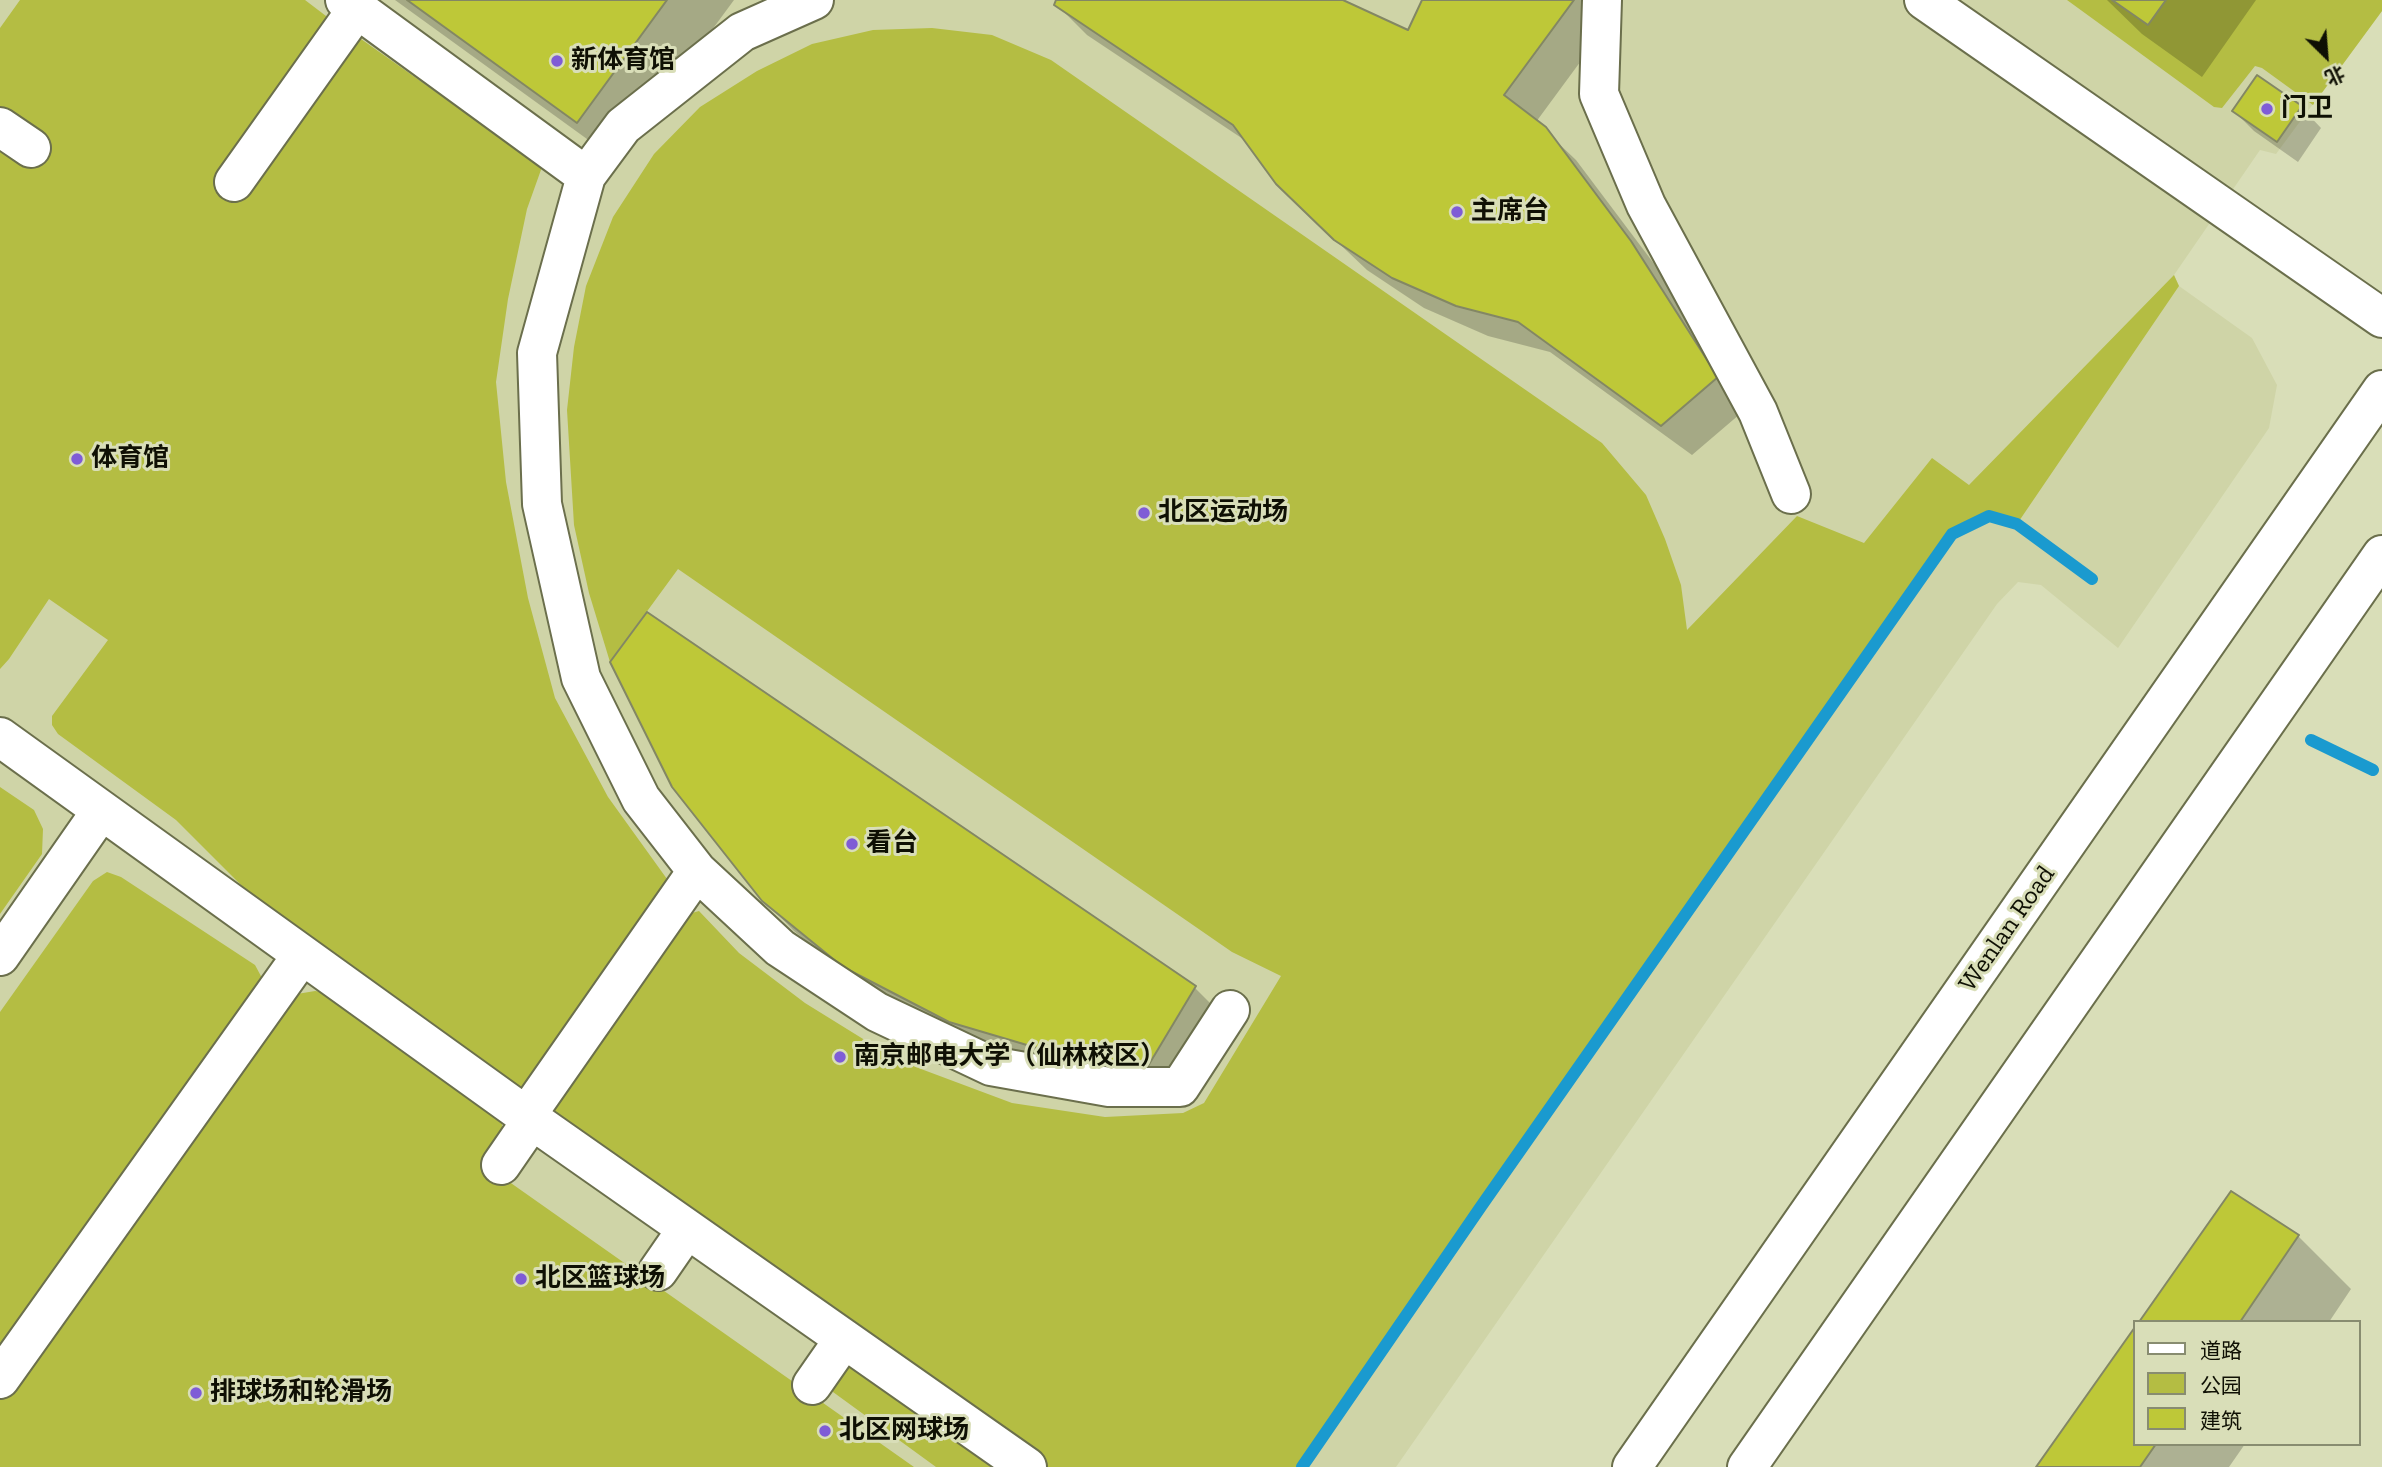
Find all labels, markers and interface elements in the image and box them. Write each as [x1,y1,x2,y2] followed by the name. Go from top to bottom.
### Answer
[2291,21,2361,91] north arrow
[571,45,675,77] place label: 新体育馆
[549,53,565,69] marker: 新体育馆
[2322,61,2349,90] text: 北
[2281,93,2333,125] place label: 门卫
[2259,101,2275,117] marker: 门卫
[1471,196,1549,228] place label: 主席台
[1449,204,1465,220] marker: 主席台
[91,443,169,475] place label: 体育馆
[69,451,85,467] marker: 体育馆
[1158,497,1288,529] place label: 北区运动场
[1136,505,1152,521] marker: 北区运动场
[866,828,918,860] place label: 看台
[844,836,860,852] marker: 看台
[1952,860,2062,998] street label: Wenlan Road
[854,1041,1166,1073] place label: 南京邮电大学（仙林校区）
[832,1049,848,1065] marker: 南京邮电大学（仙林校区）
[535,1263,665,1295] place label: 北区篮球场
[513,1271,529,1287] marker: 北区篮球场
[2134,1320,2361,1446] legend
[2200,1338,2242,1363] text: 道路
[2200,1373,2242,1398] text: 公园
[210,1377,392,1409] place label: 排球场和轮滑场
[188,1385,204,1401] marker: 排球场和轮滑场
[2200,1408,2242,1433] text: 建筑
[839,1415,969,1447] place label: 北区网球场
[817,1423,833,1439] marker: 北区网球场

